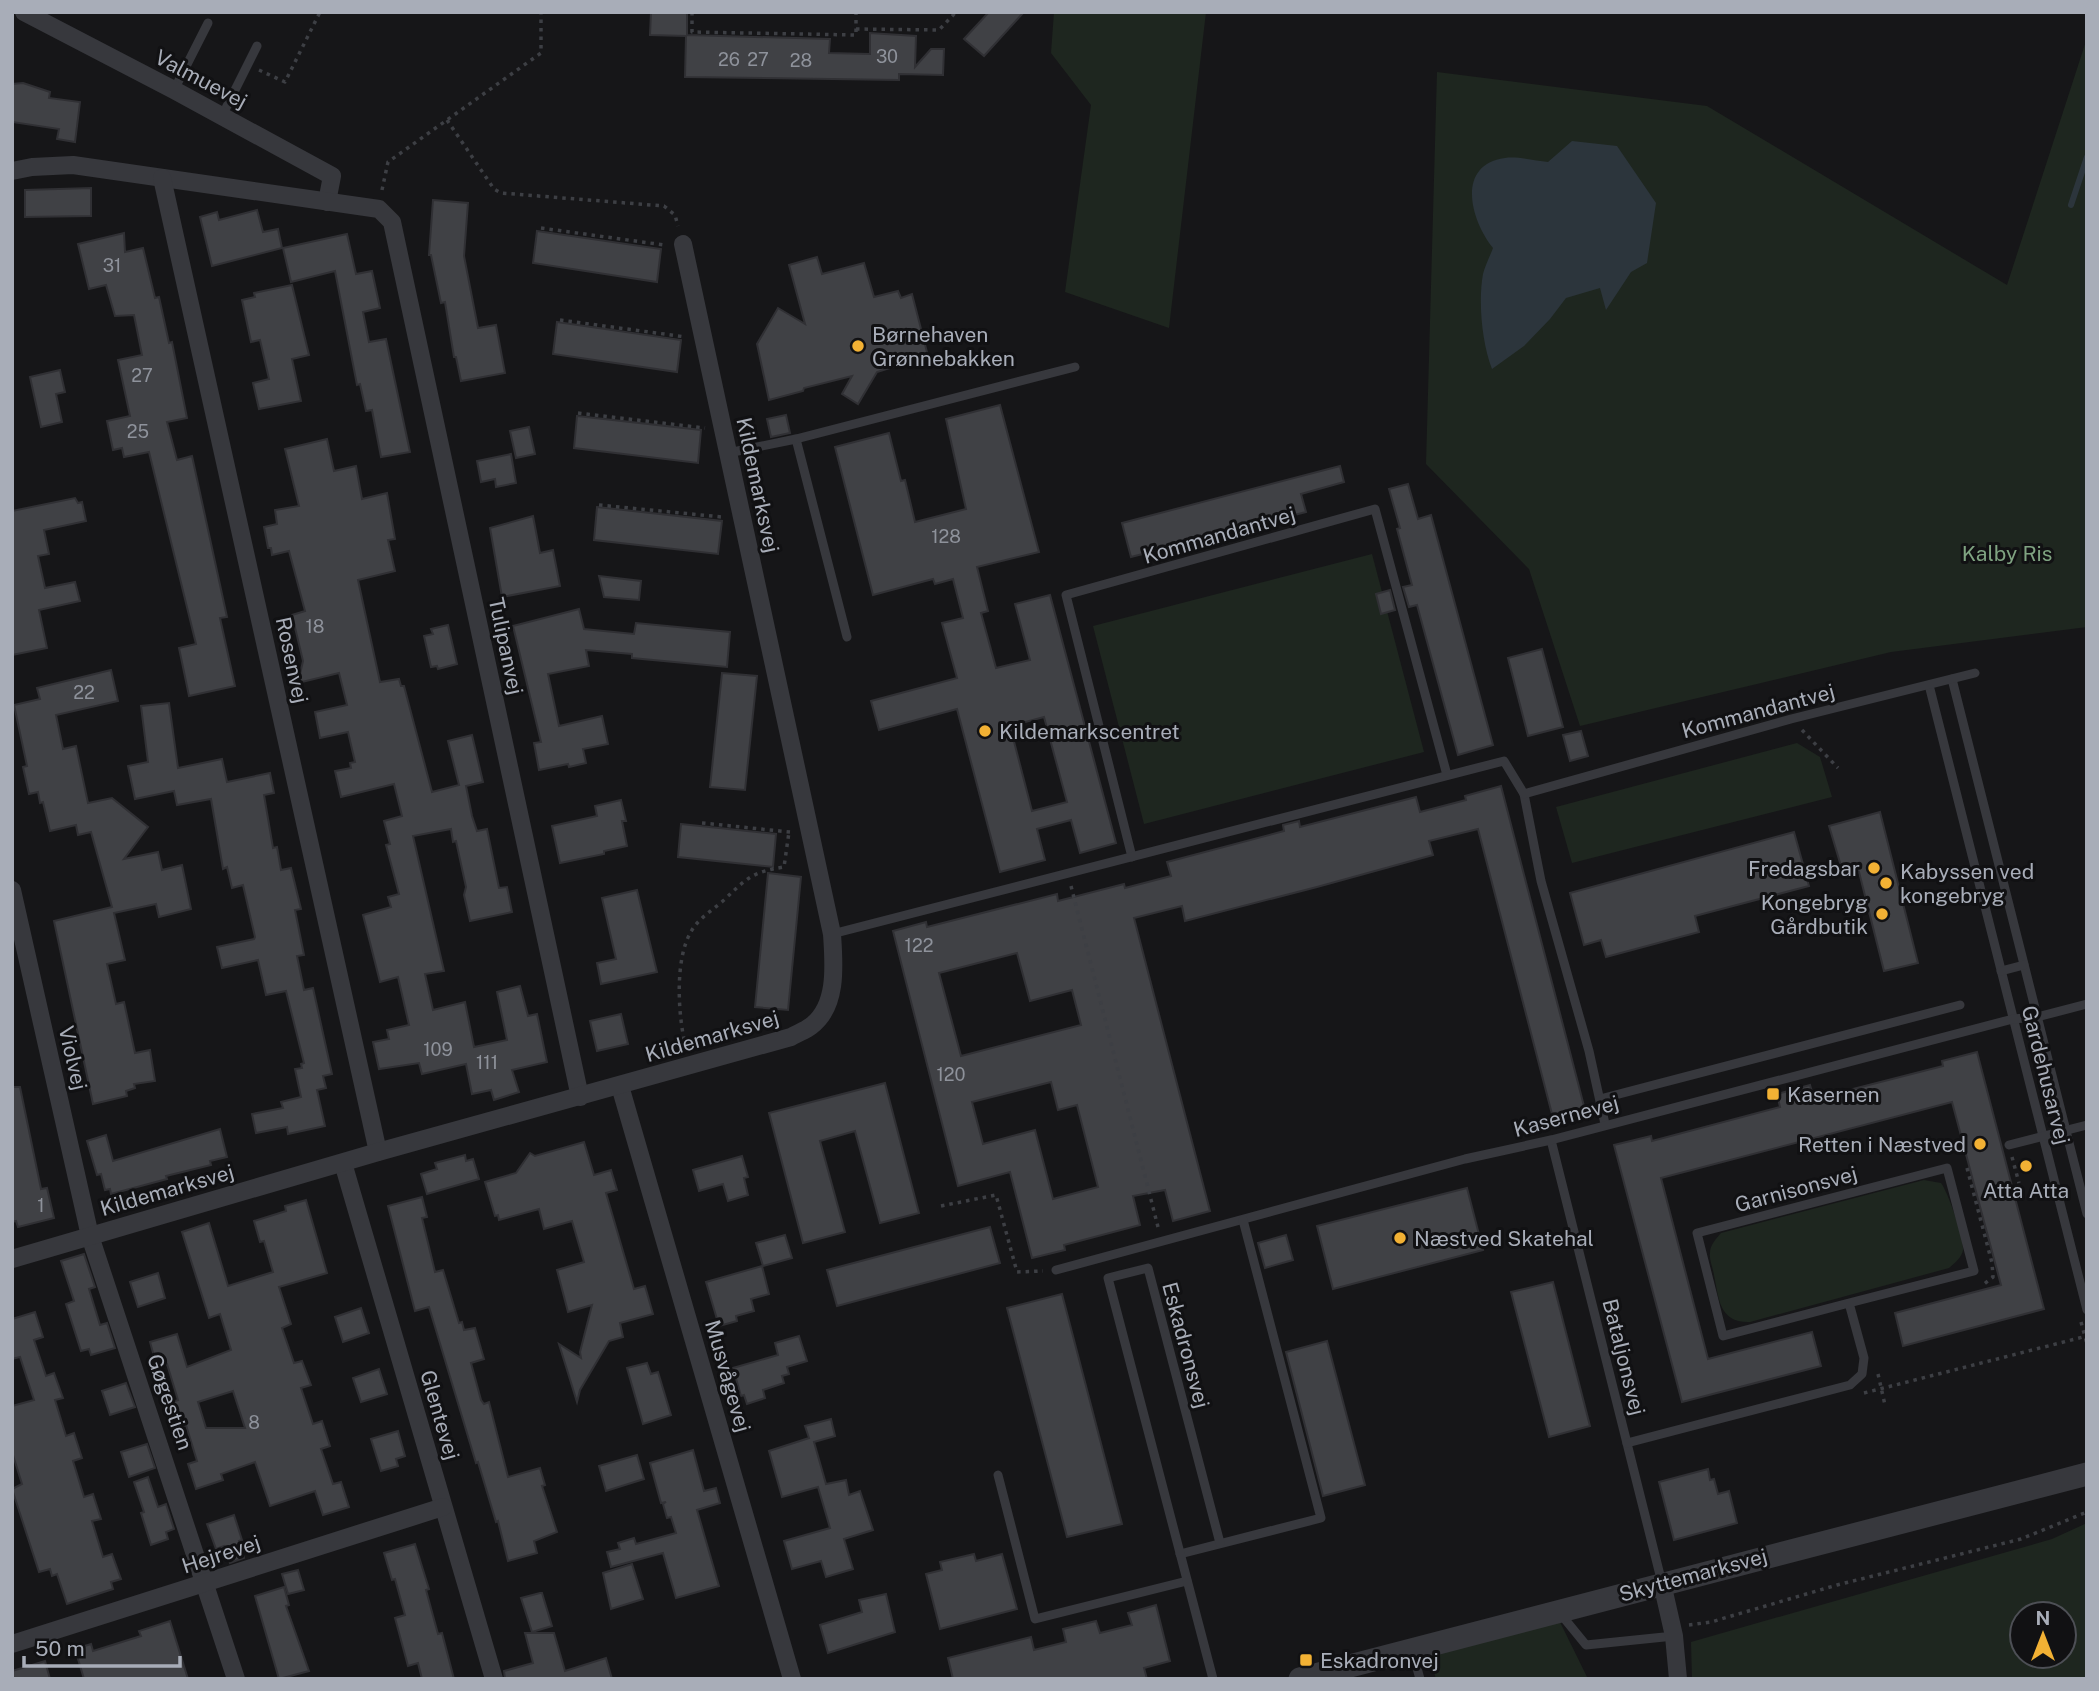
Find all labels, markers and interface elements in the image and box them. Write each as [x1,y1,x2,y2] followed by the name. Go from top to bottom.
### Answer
[151,44,251,114] street label: Valmuevej
[876,46,898,67] house number: 30
[718,49,740,70] house number: 26
[747,49,769,70] house number: 27
[790,50,812,71] house number: 28
[103,255,121,276] house number: 31
[872,322,1015,371] place label: Børnehaven Grønnebakken
[850,338,866,354] marker: Børnehaven Grønnebakken
[131,365,153,386] house number: 27
[731,415,785,555] street label: Kildemarksvej
[127,421,149,442] house number: 25
[1140,501,1298,569] street label: Kommandantvej
[931,526,961,547] house number: 128
[1962,541,2052,566] park label: Kalby Ris
[484,595,528,697] street label: Tulipanvej
[271,614,313,706] street label: Rosenvej
[306,616,324,637] house number: 18
[1679,679,1837,743] street label: Kommandantvej
[73,682,95,703] house number: 22
[999,719,1180,744] place label: Kildemarkscentret
[977,723,993,739] marker: Kildemarkscentret
[1748,856,1860,881] place label: Fredagsbar
[1900,859,2034,908] place label: Kabyssen ved kongebryg
[1866,860,1882,876] marker: Fredagsbar
[1878,875,1894,891] marker: Kabyssen ved kongebryg
[1761,890,1868,939] place label: Kongebryg Gårdbutik
[1874,906,1890,922] marker: Kongebryg Gårdbutik
[905,935,933,956] house number: 122
[2017,1003,2075,1147] street label: Gardehusarvej
[642,1005,782,1067] street label: Kildemarksvej
[54,1024,92,1092] street label: Violvej
[423,1039,453,1060] house number: 109
[476,1052,498,1073] house number: 111
[936,1064,966,1085] house number: 120
[1787,1082,1880,1107] place label: Kasernen
[1765,1086,1781,1102] marker: Kasernen
[1511,1090,1621,1142] street label: Kasernevej
[1798,1132,1966,1157] place label: Retten i Næstved
[1972,1136,1988,1152] marker: Retten i Næstved
[2018,1158,2034,1174] marker: Atta Atta
[97,1159,237,1221] street label: Kildemarksvej
[1732,1161,1860,1217] street label: Garnisonsvej
[1983,1178,2069,1203] place label: Atta Atta
[37,1195,45,1216] house number: 1
[1414,1226,1594,1251] place label: Næstved Skatehal
[1392,1230,1408,1246] marker: Næstved Skatehal
[1157,1279,1215,1411] street label: Eskadronsvej
[1597,1296,1651,1418] street label: Bataljonsvej
[700,1317,756,1435] street label: Musvågevej
[142,1351,198,1453] street label: Gøgestien
[415,1367,465,1463] street label: Glentevej
[248,1412,260,1433] house number: 8
[179,1530,263,1578] street label: Hejrevej
[1616,1543,1770,1607] street label: Skyttemarksvej
[2008,1600,2078,1670] north arrow
[2036,1607,2050,1629] text: N
[24,1624,180,1668] scale bar
[35,1636,85,1661] text: 50 m
[1320,1648,1439,1673] place label: Eskadronvej
[1298,1652,1314,1668] marker: Eskadronvej

